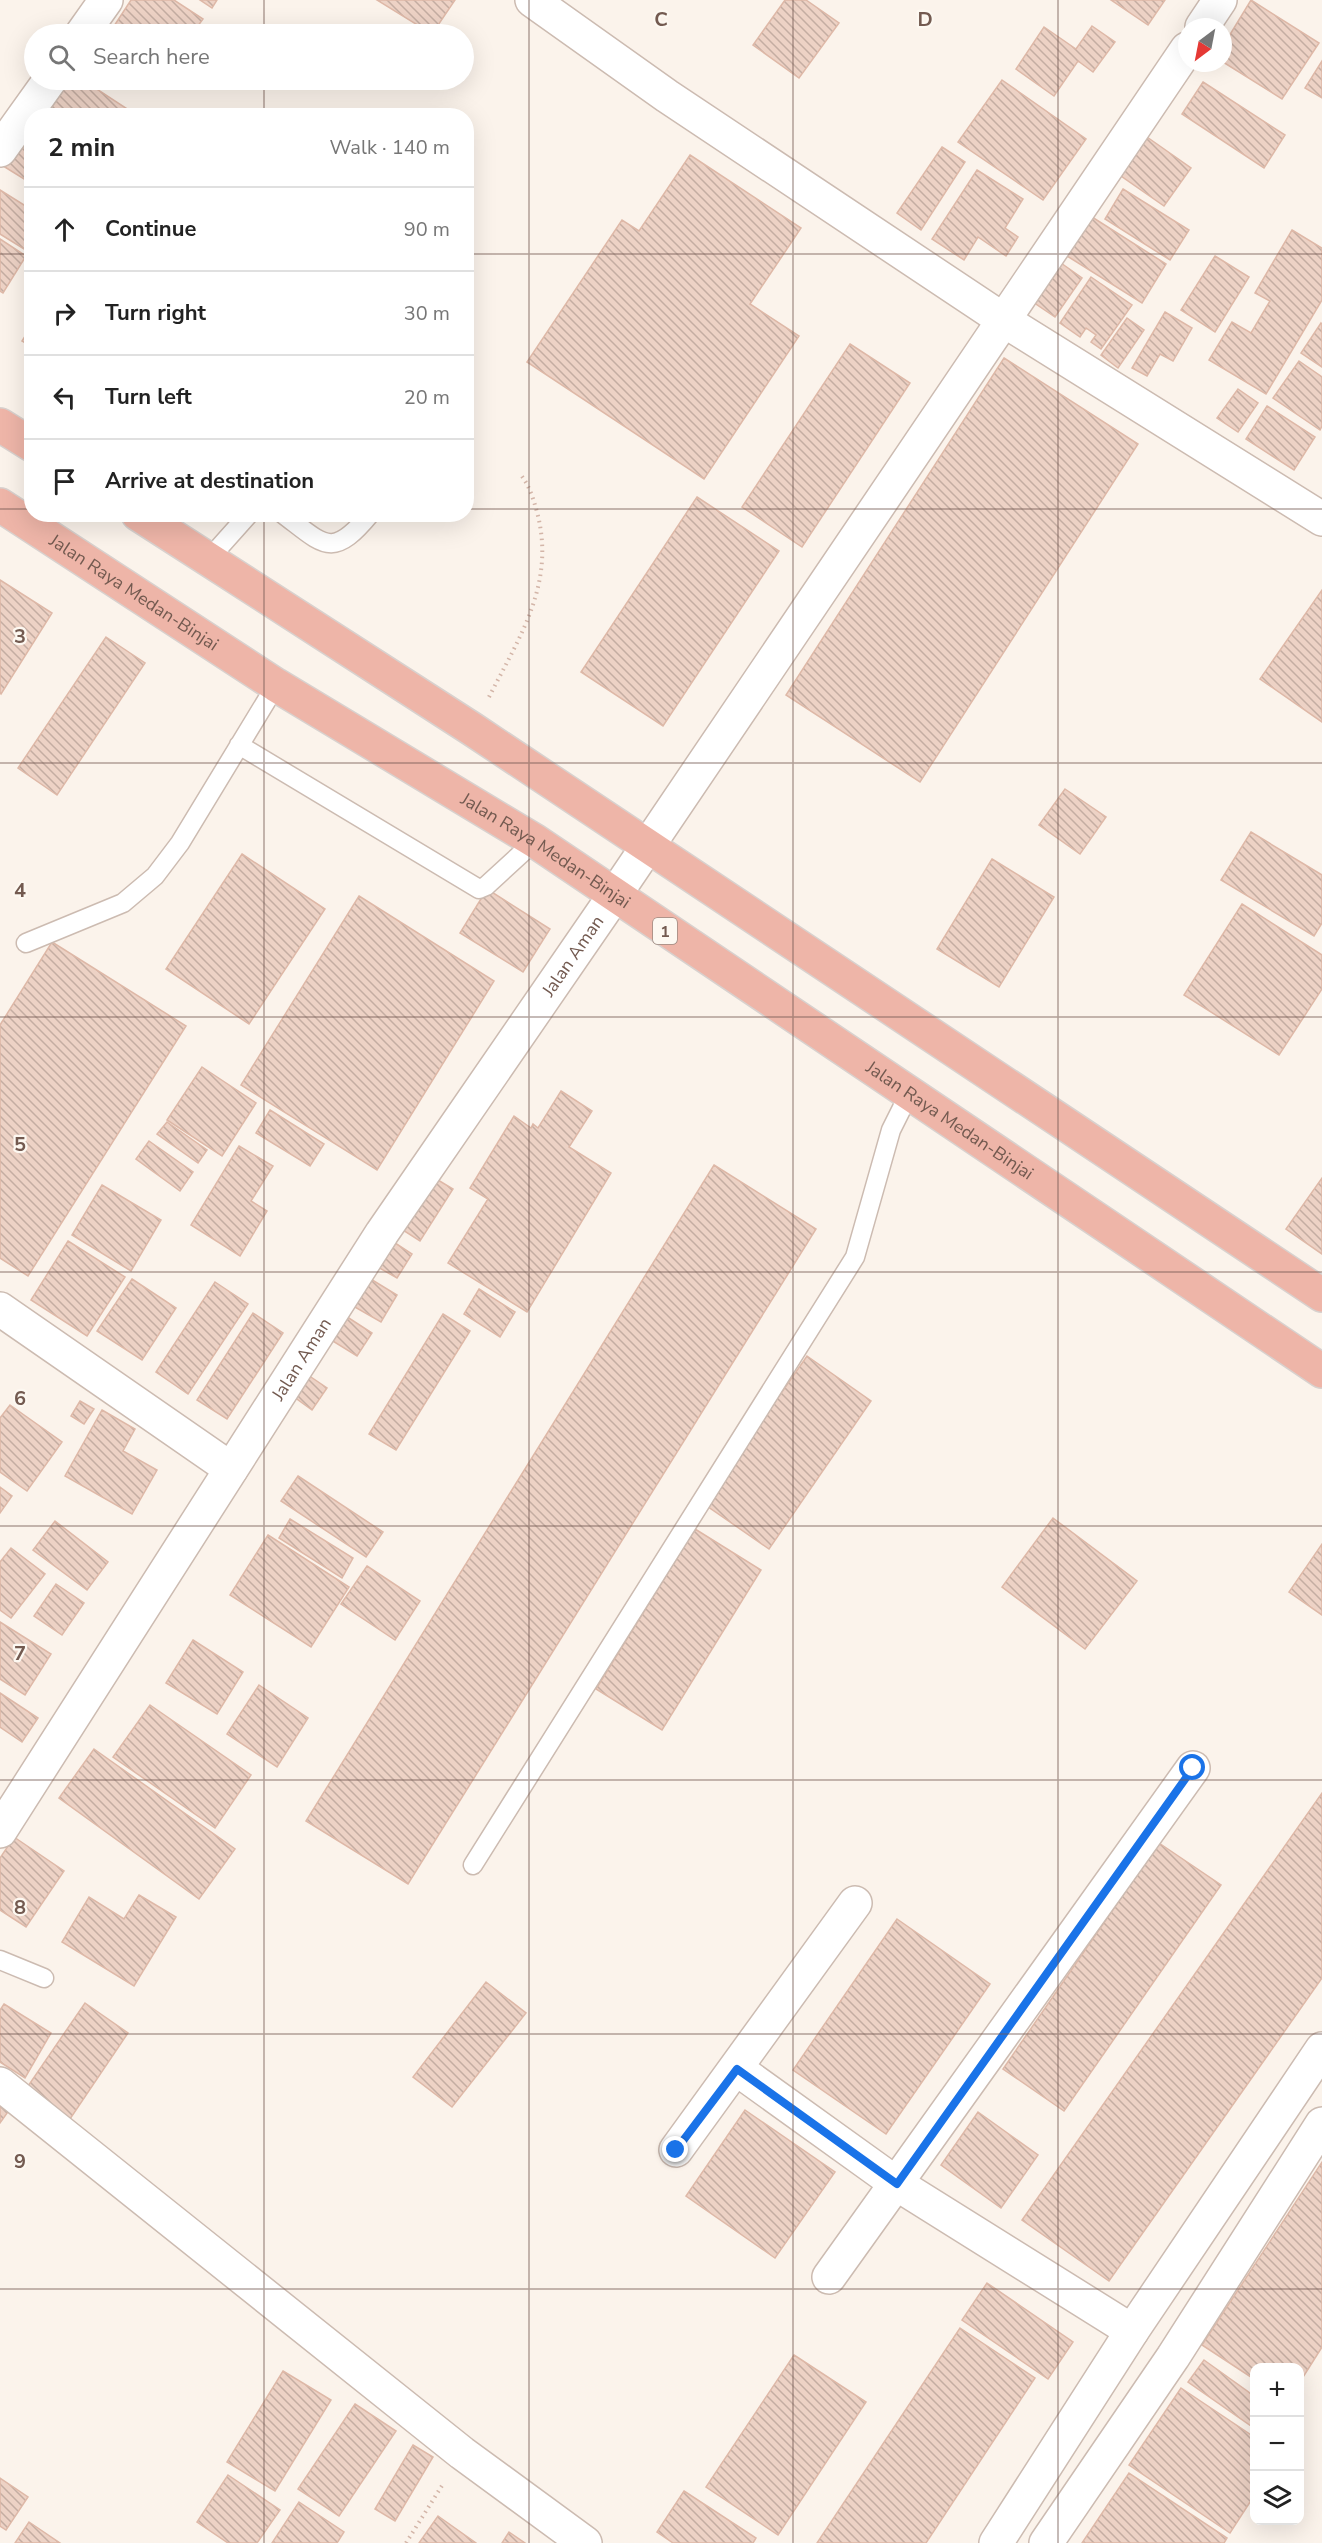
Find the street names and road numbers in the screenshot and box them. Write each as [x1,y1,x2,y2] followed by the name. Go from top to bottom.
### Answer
[44,528,223,656] street label: Jalan Raya Medan-Binjai
[456,787,635,914] street label: Jalan Raya Medan-Binjai
[536,911,609,1002] street label: Jalan Aman
[653,918,677,944] road number: 1
[860,1055,1038,1185] street label: Jalan Raya Medan-Binjai
[266,1313,337,1406] street label: Jalan Aman

